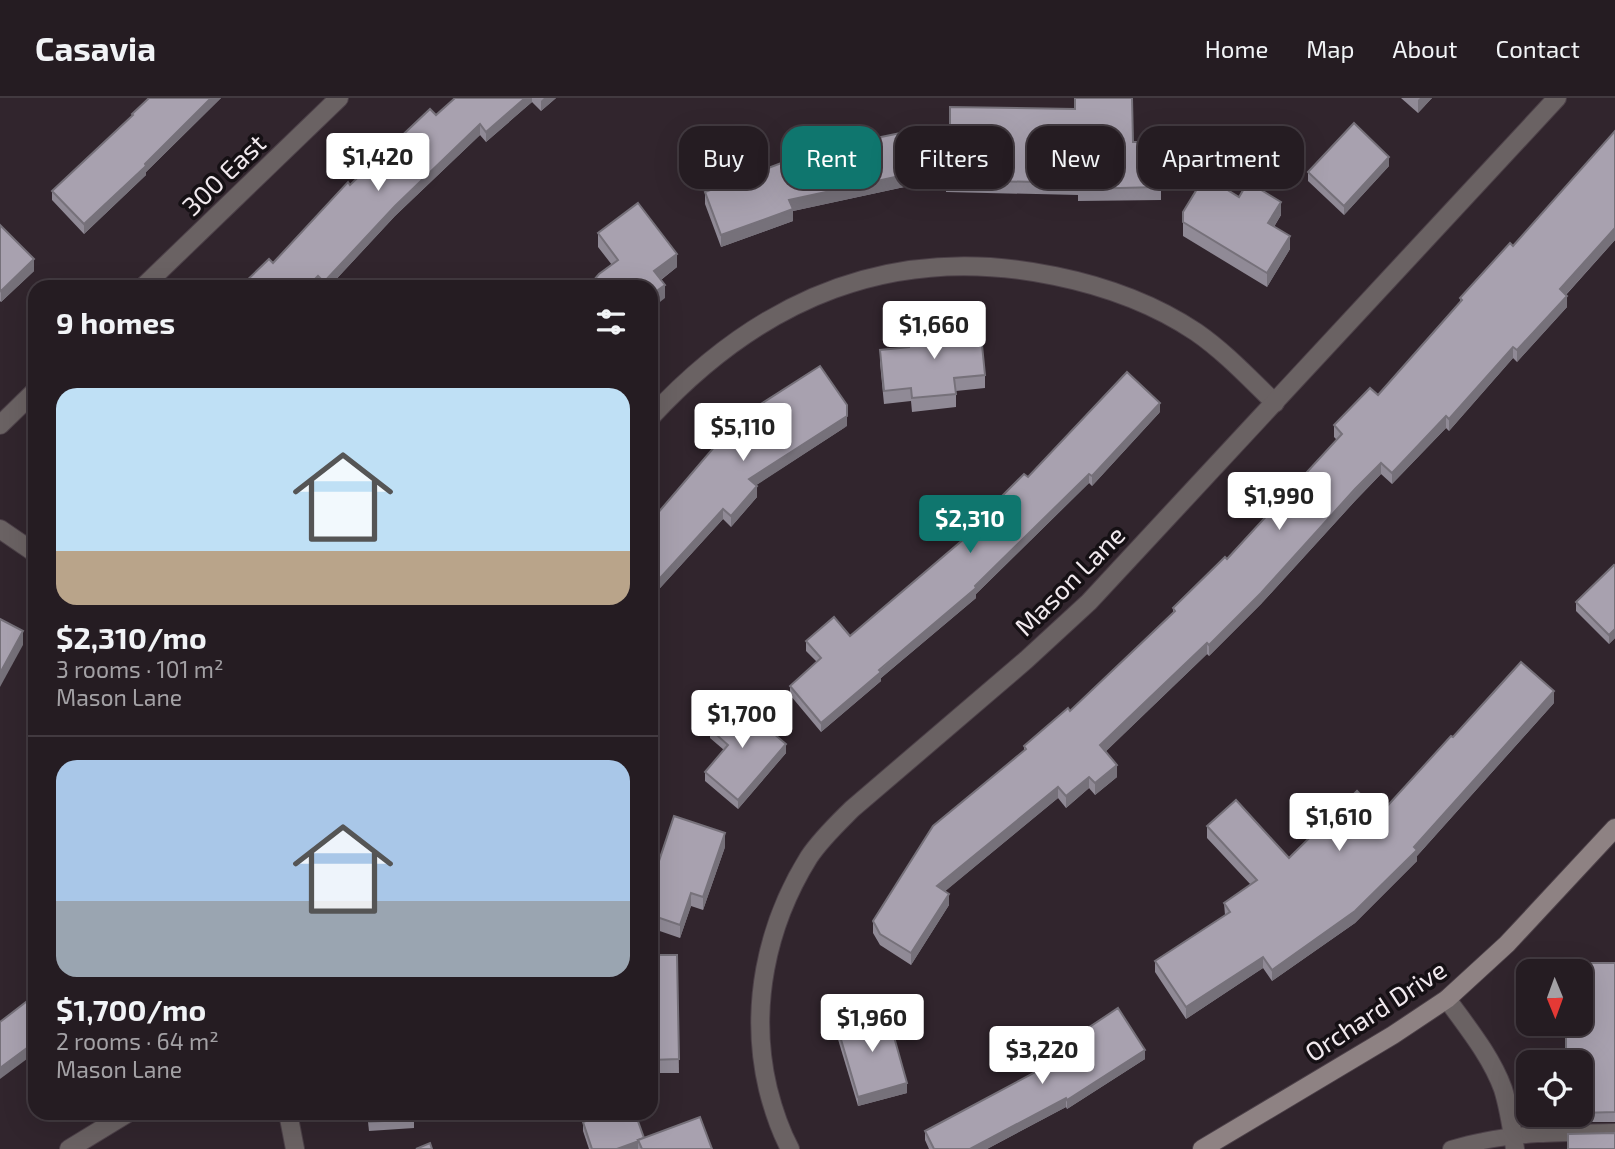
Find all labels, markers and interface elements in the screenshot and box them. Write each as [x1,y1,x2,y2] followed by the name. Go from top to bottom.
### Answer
[35,28,156,68] text: Casavia
[1205,34,1268,63] text: Home
[1306,34,1354,63] text: Map
[1392,34,1458,63] text: About
[1496,34,1580,63] text: Contact
[679,126,768,189] chip: Buy
[782,126,881,189] chip: Rent
[895,126,1013,189] chip: Filters
[1027,126,1124,189] chip: New
[1138,126,1304,189] chip: Apartment
[175,127,271,221] street label: 300 East
[321,134,435,193] pin: $1,420
[342,142,414,170] text: $1,420
[877,302,991,361] pin: $1,660
[592,303,630,341] icon: filters
[56,304,175,340] text: 9 homes
[899,310,969,338] text: $1,660
[686,404,800,463] pin: $5,110
[711,412,776,440] text: $5,110
[280,434,406,560] icon: home
[1222,472,1336,532] pin: $1,990
[1244,481,1314,509] text: $1,990
[913,496,1027,555] pin: $2,310
[935,504,1005,532] text: $2,310
[1008,519,1130,641] street label: Mason Lane
[56,619,207,655] text: $2,310/mo
[56,655,223,683] text: 3 rooms · 101 m²
[56,683,182,711] text: Mason Lane
[685,690,799,750] pin: $1,700
[707,699,777,727] text: $1,700
[1282,794,1396,853] pin: $1,610
[1306,802,1372,830] text: $1,610
[280,806,406,932] icon: home
[1299,953,1451,1067] street label: Orchard Drive
[1516,959,1592,1036] north arrow
[1516,959,1593,1127] map controls
[56,991,206,1027] text: $1,700/mo
[815,995,929,1054] pin: $1,960
[837,1003,907,1031] text: $1,960
[985,1026,1099,1086] pin: $3,220
[56,1027,219,1055] text: 2 rooms · 64 m²
[1005,1035,1079,1063] text: $3,220
[1516,1050,1593,1127] button: locate
[56,1055,182,1083] text: Mason Lane

